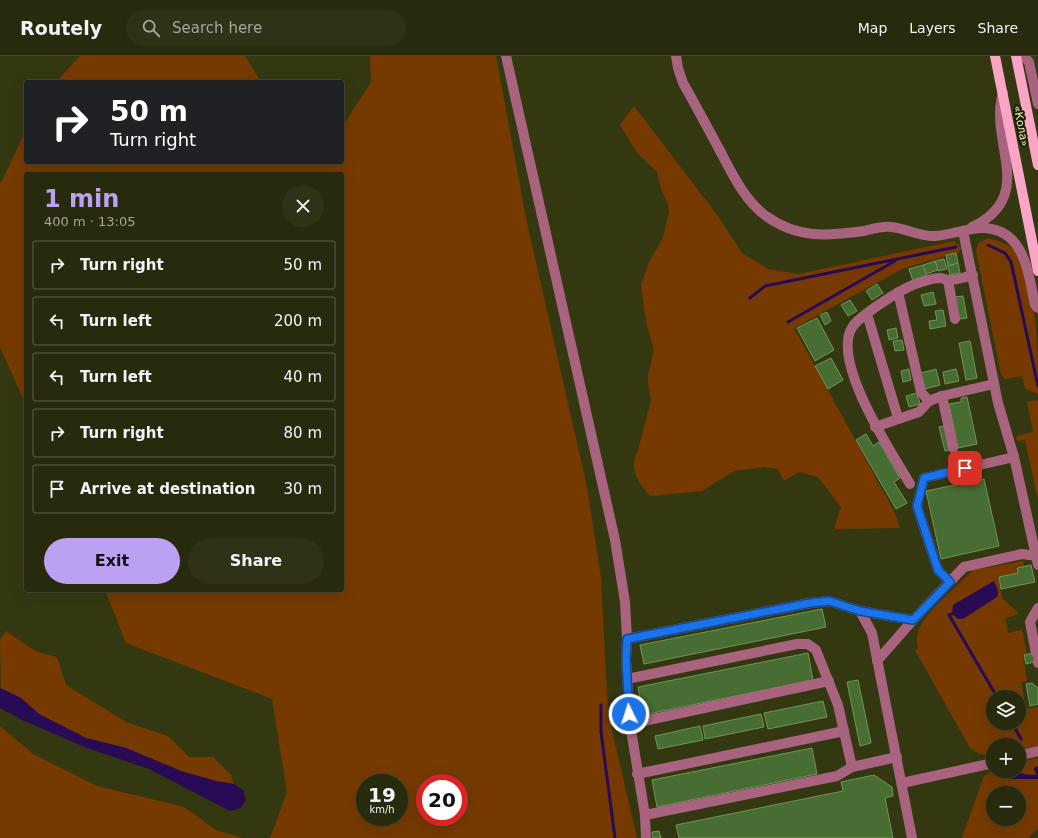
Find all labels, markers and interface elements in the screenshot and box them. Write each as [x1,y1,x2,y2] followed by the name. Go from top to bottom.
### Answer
[126,10,406,46] search box
[20,17,102,39] text: Routely
[140,17,162,39] icon: search
[172,19,262,37] text: Search here
[858,20,887,36] text: Map
[909,20,956,36] text: Layers
[978,20,1018,36] text: Share
[110,95,188,128] text: 50 m
[44,96,96,148] icon: right
[1011,104,1031,148] street label: «Кола»
[110,129,196,150] text: Turn right
[44,185,119,213] text: 1 min
[282,185,324,227] button: close
[44,214,135,229] text: 400 m · 13:05
[46,254,68,276] icon: right
[80,256,164,274] text: Turn right
[284,256,322,274] text: 50 m
[46,310,68,332] icon: left
[80,312,152,330] text: Turn left
[274,312,322,330] text: 200 m
[46,366,68,388] icon: left
[80,368,152,386] text: Turn left
[284,368,322,386] text: 40 m
[46,422,68,444] icon: right
[80,424,164,442] text: Turn right
[284,424,322,442] text: 80 m
[948,451,982,485] pin
[954,457,976,479] icon: arrive
[46,478,68,500] icon: arrive
[80,480,255,498] text: Arrive at destination
[284,480,322,498] text: 30 m
[44,538,180,584] button: Exit
[188,538,324,584] button: Share
[986,690,1026,826] map controls
[986,690,1026,730] button: layers
[608,693,650,735] position arrow
[986,738,1026,778] button: +
[416,774,468,826] speed limit sign: 20
[368,783,396,807] text: 19
[986,786,1026,826] button: −
[369,804,395,815] text: km/h

